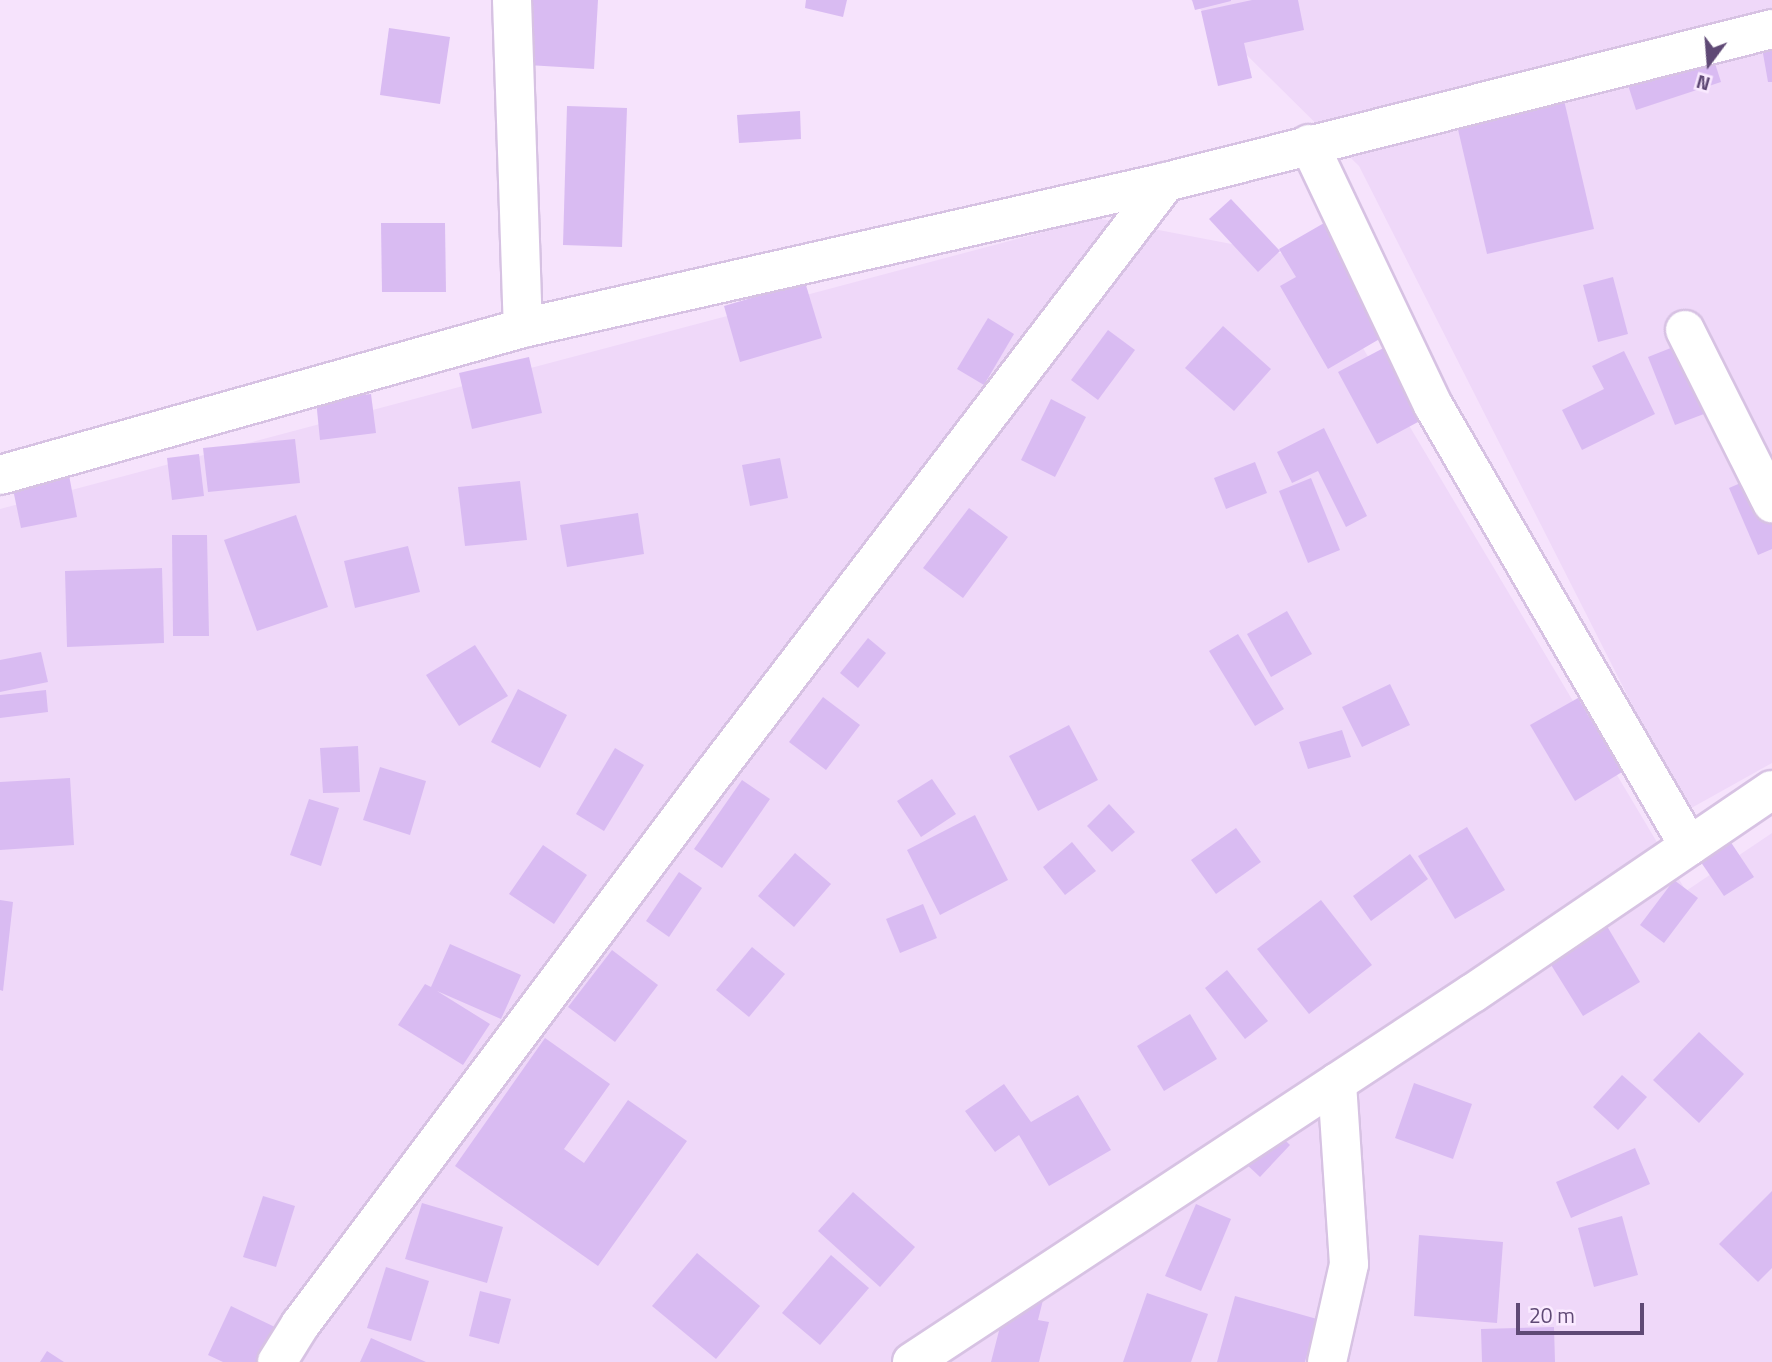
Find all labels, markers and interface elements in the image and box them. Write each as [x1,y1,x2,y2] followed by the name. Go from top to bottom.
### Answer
[1674,28,1744,98] north arrow
[1693,68,1713,99] text: N
[1520,1288,1648,1332] scale bar
[1529,1299,1575,1331] text: 20 m

